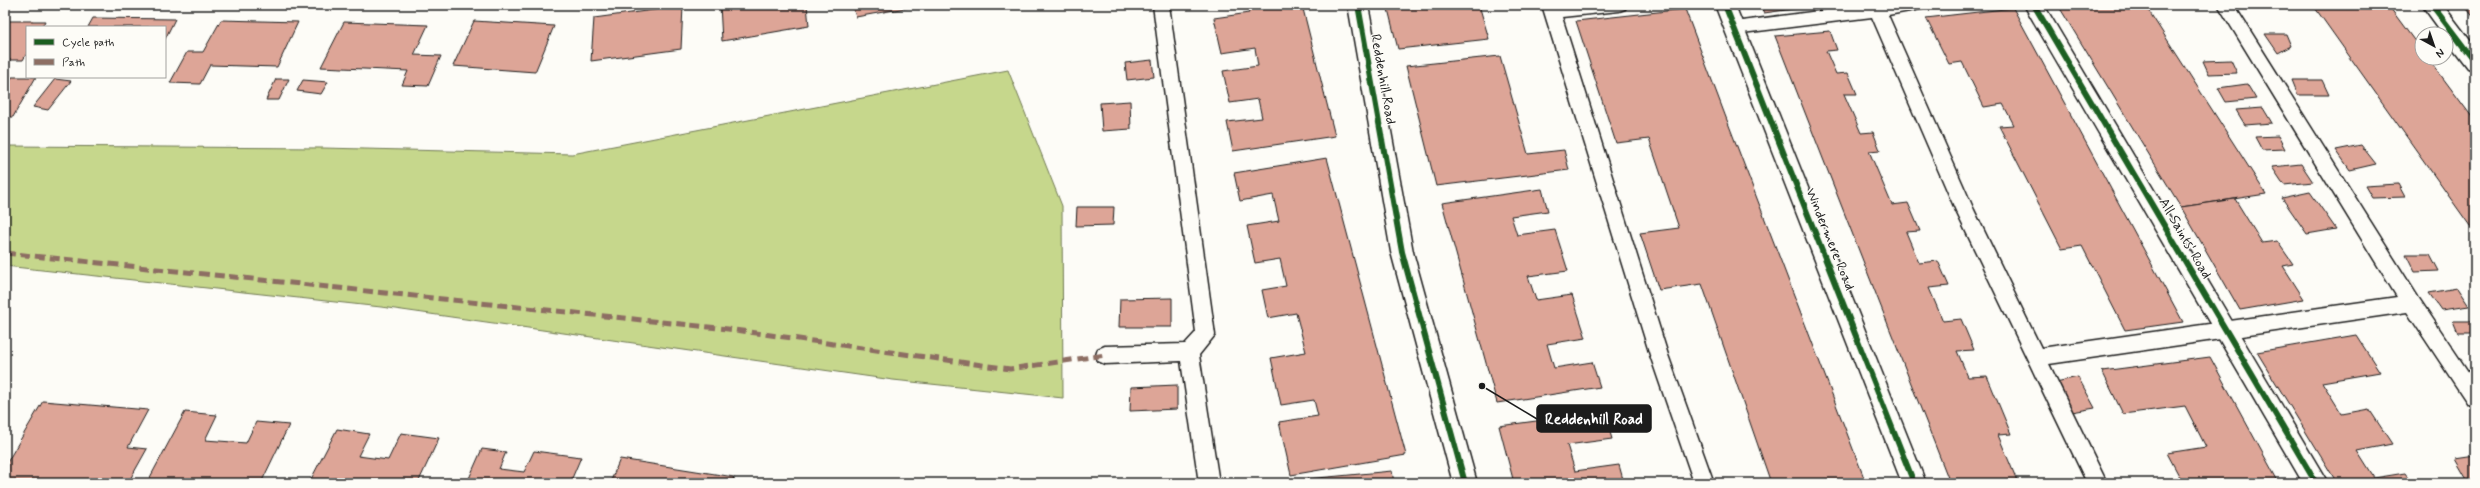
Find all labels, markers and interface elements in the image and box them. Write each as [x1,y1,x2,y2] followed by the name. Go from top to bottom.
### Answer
[26,26,166,78] legend
[2414,26,2454,66] north arrow
[1366,33,1400,126] street label: Reddenhill Road
[62,35,114,51] text: Cycle path
[2432,45,2447,61] text: N
[62,55,85,71] text: Path
[1801,186,1859,293] street label: Windermere Road
[2155,195,2216,282] street label: All Saints' Road
[1537,405,1651,432] callout: Reddenhill Road
[1545,410,1643,430] text: Reddenhill Road

